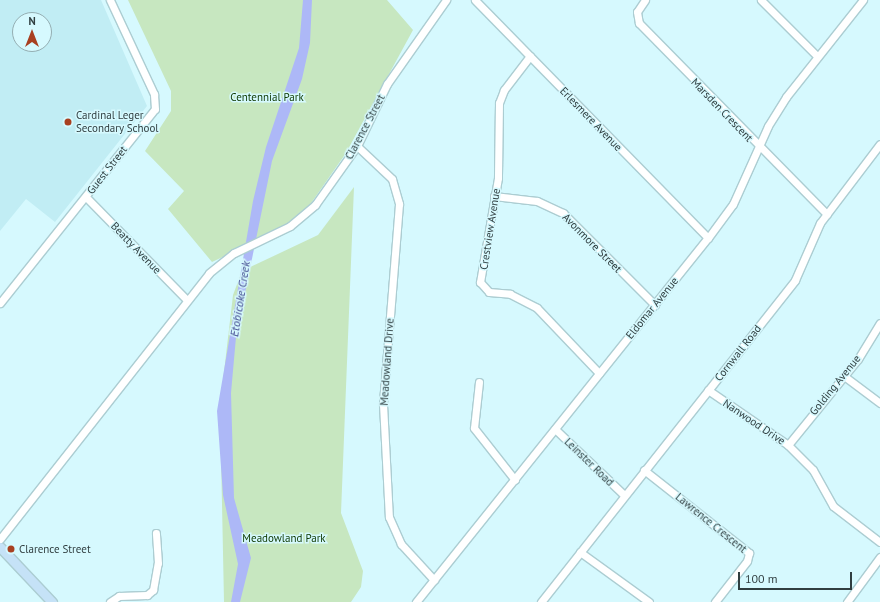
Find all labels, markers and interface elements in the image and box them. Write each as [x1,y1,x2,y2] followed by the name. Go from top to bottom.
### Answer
[12,12,52,52] north arrow
[28,14,36,28] text: N
[688,76,756,144] street label: Marsden Crescent
[557,84,625,154] street label: Erlesmere Avenue
[230,90,304,104] park label: Centennial Park
[342,92,388,162] street label: Clarence Street
[76,109,159,135] place label: Cardinal Leger Secondary School
[63,117,73,127] marker: Cardinal Leger Secondary School
[84,143,130,197] street label: Guest Street
[477,187,503,271] street label: Crestview Avenue
[560,211,624,275] street label: Avonmore Street
[108,219,164,277] street label: Beatty Avenue
[227,260,253,338] water label: Etobicoke Creek
[623,274,681,342] street label: Eldomar Avenue
[377,318,397,406] street label: Meadowland Drive
[712,322,764,384] street label: Cornwall Road
[807,352,863,418] street label: Golding Avenue
[720,396,788,448] street label: Nanwood Drive
[562,435,616,489] street label: Leinster Road
[673,490,749,556] street label: Lawrence Crescent
[242,531,326,545] park label: Meadowland Park
[19,542,91,556] place label: Clarence Street
[6,544,16,554] marker: Clarence Street
[740,564,854,590] scale bar
[745,571,778,586] text: 100 m

